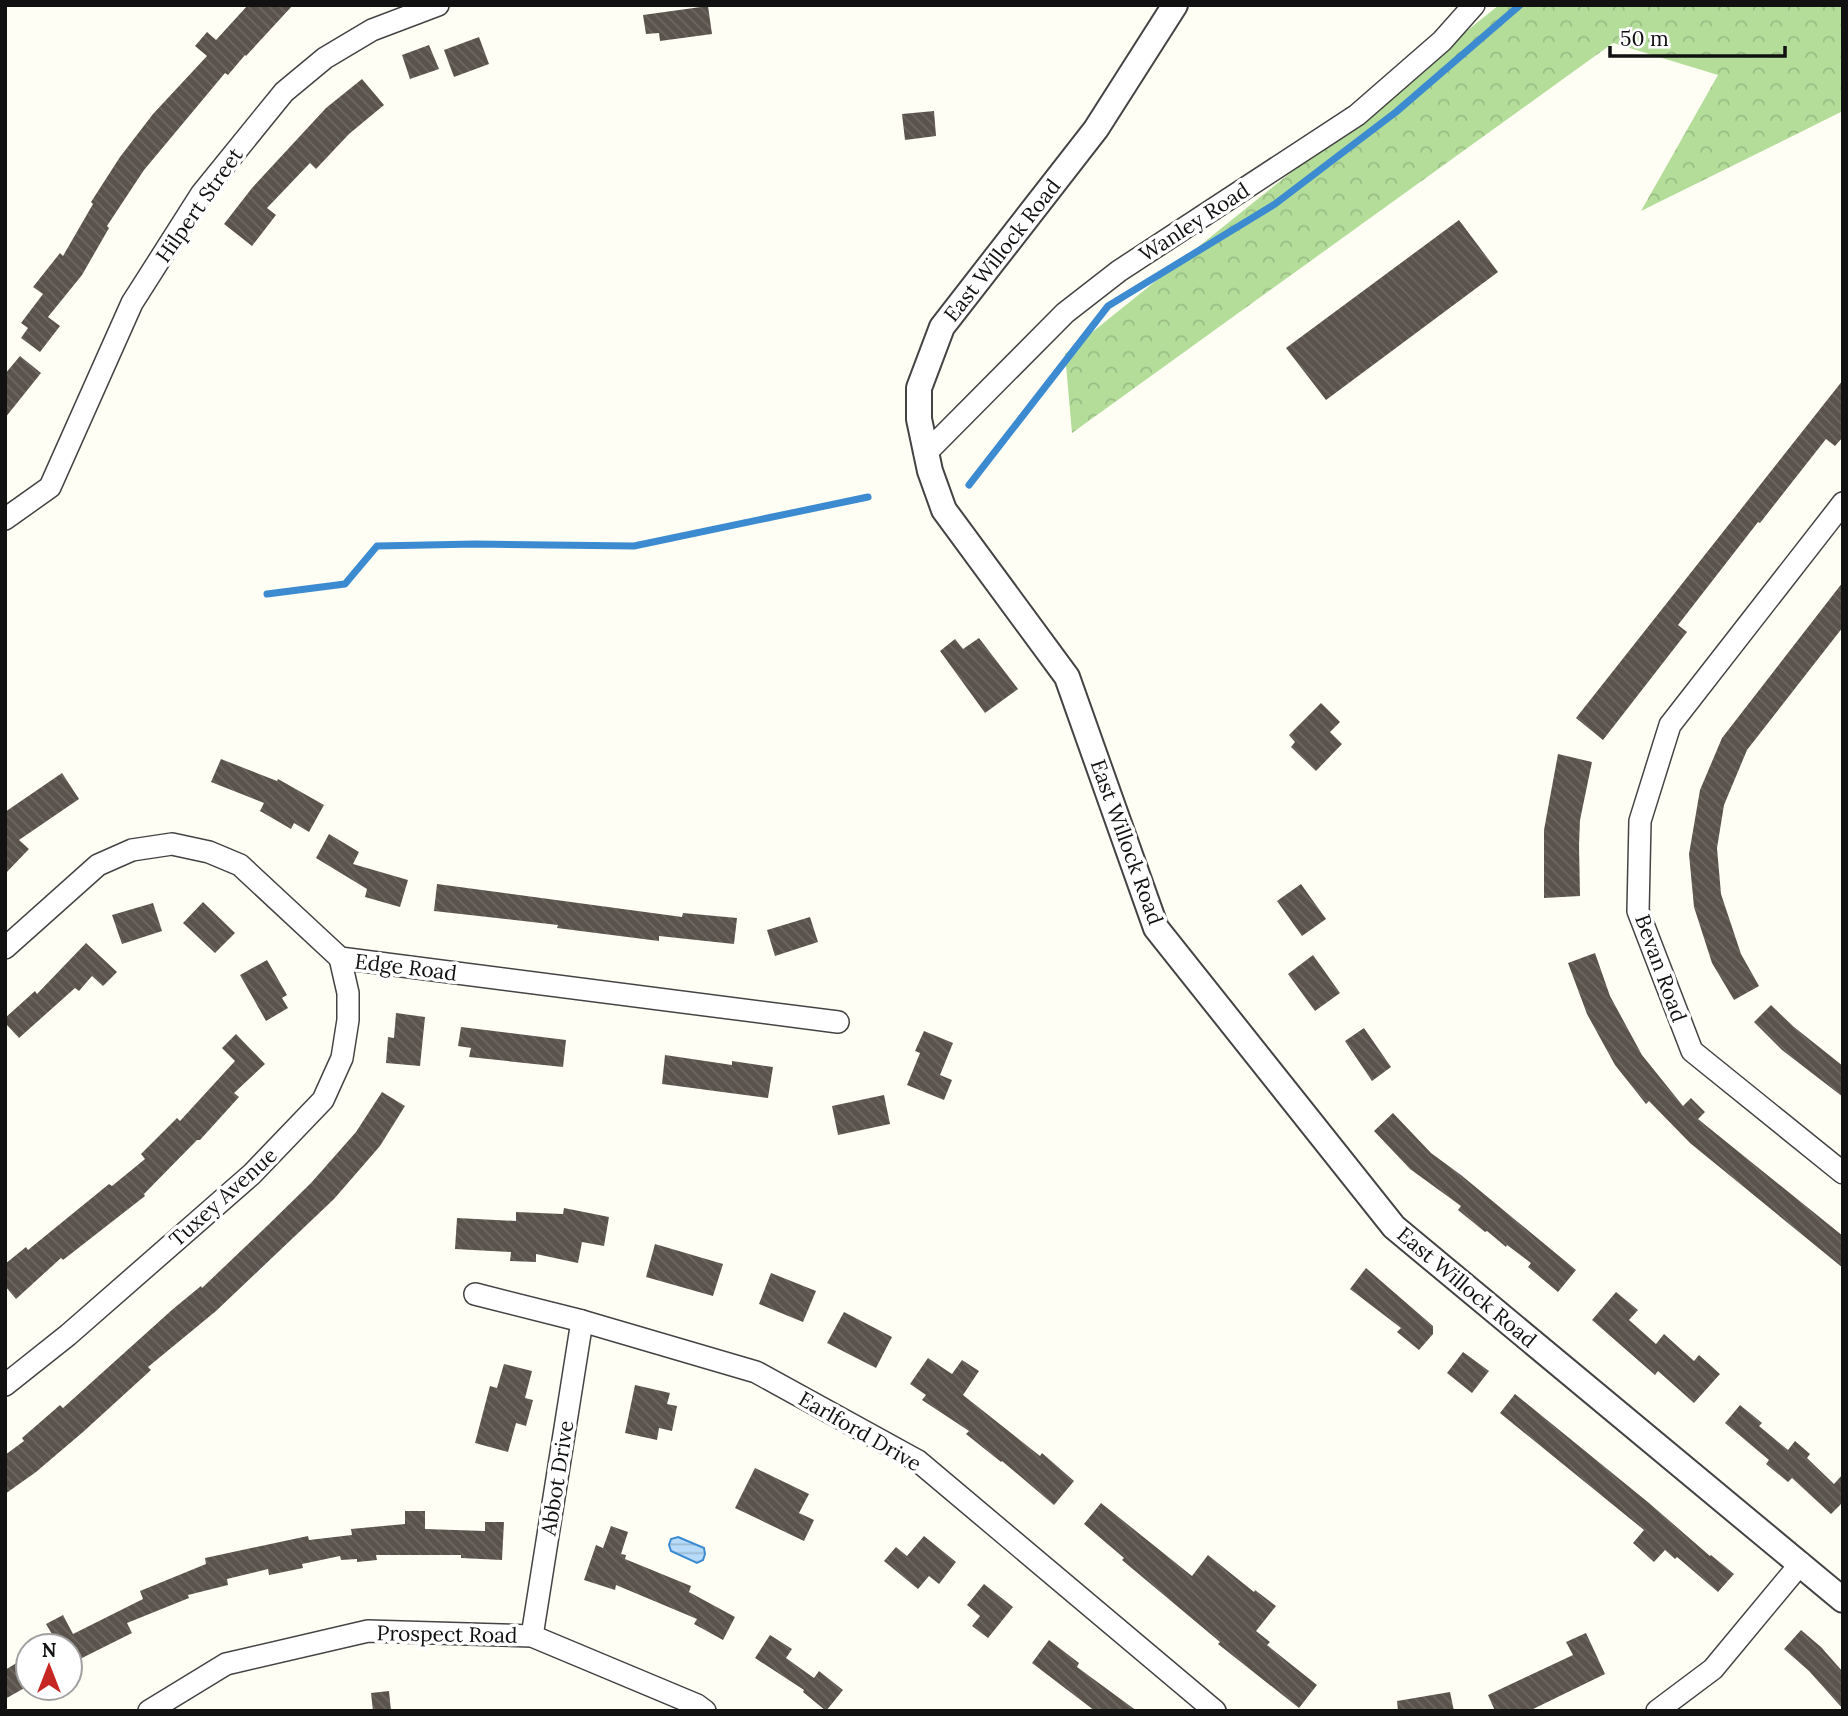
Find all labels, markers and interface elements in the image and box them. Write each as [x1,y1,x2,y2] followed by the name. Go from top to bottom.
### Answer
[1610,14,1785,58] scale bar
[1620,25,1669,52] text: 50 m
[149,142,249,268] street label: Hilpert Street
[938,173,1066,327] street label: East Willock Road
[1134,176,1254,268] street label: Wanley Road
[1085,756,1169,928] street label: East Willock Road
[1629,910,1693,1026] street label: Bevan Road
[353,947,459,987] street label: Edge Road
[163,1142,283,1252] street label: Tuxey Avenue
[1392,1221,1542,1353] street label: East Willock Road
[794,1385,926,1477] street label: Earlford Drive
[534,1419,579,1538] street label: Abbot Drive
[376,1619,518,1649] street label: Prospect Road
[14,1632,84,1702] north arrow
[42,1638,57,1662] text: N

